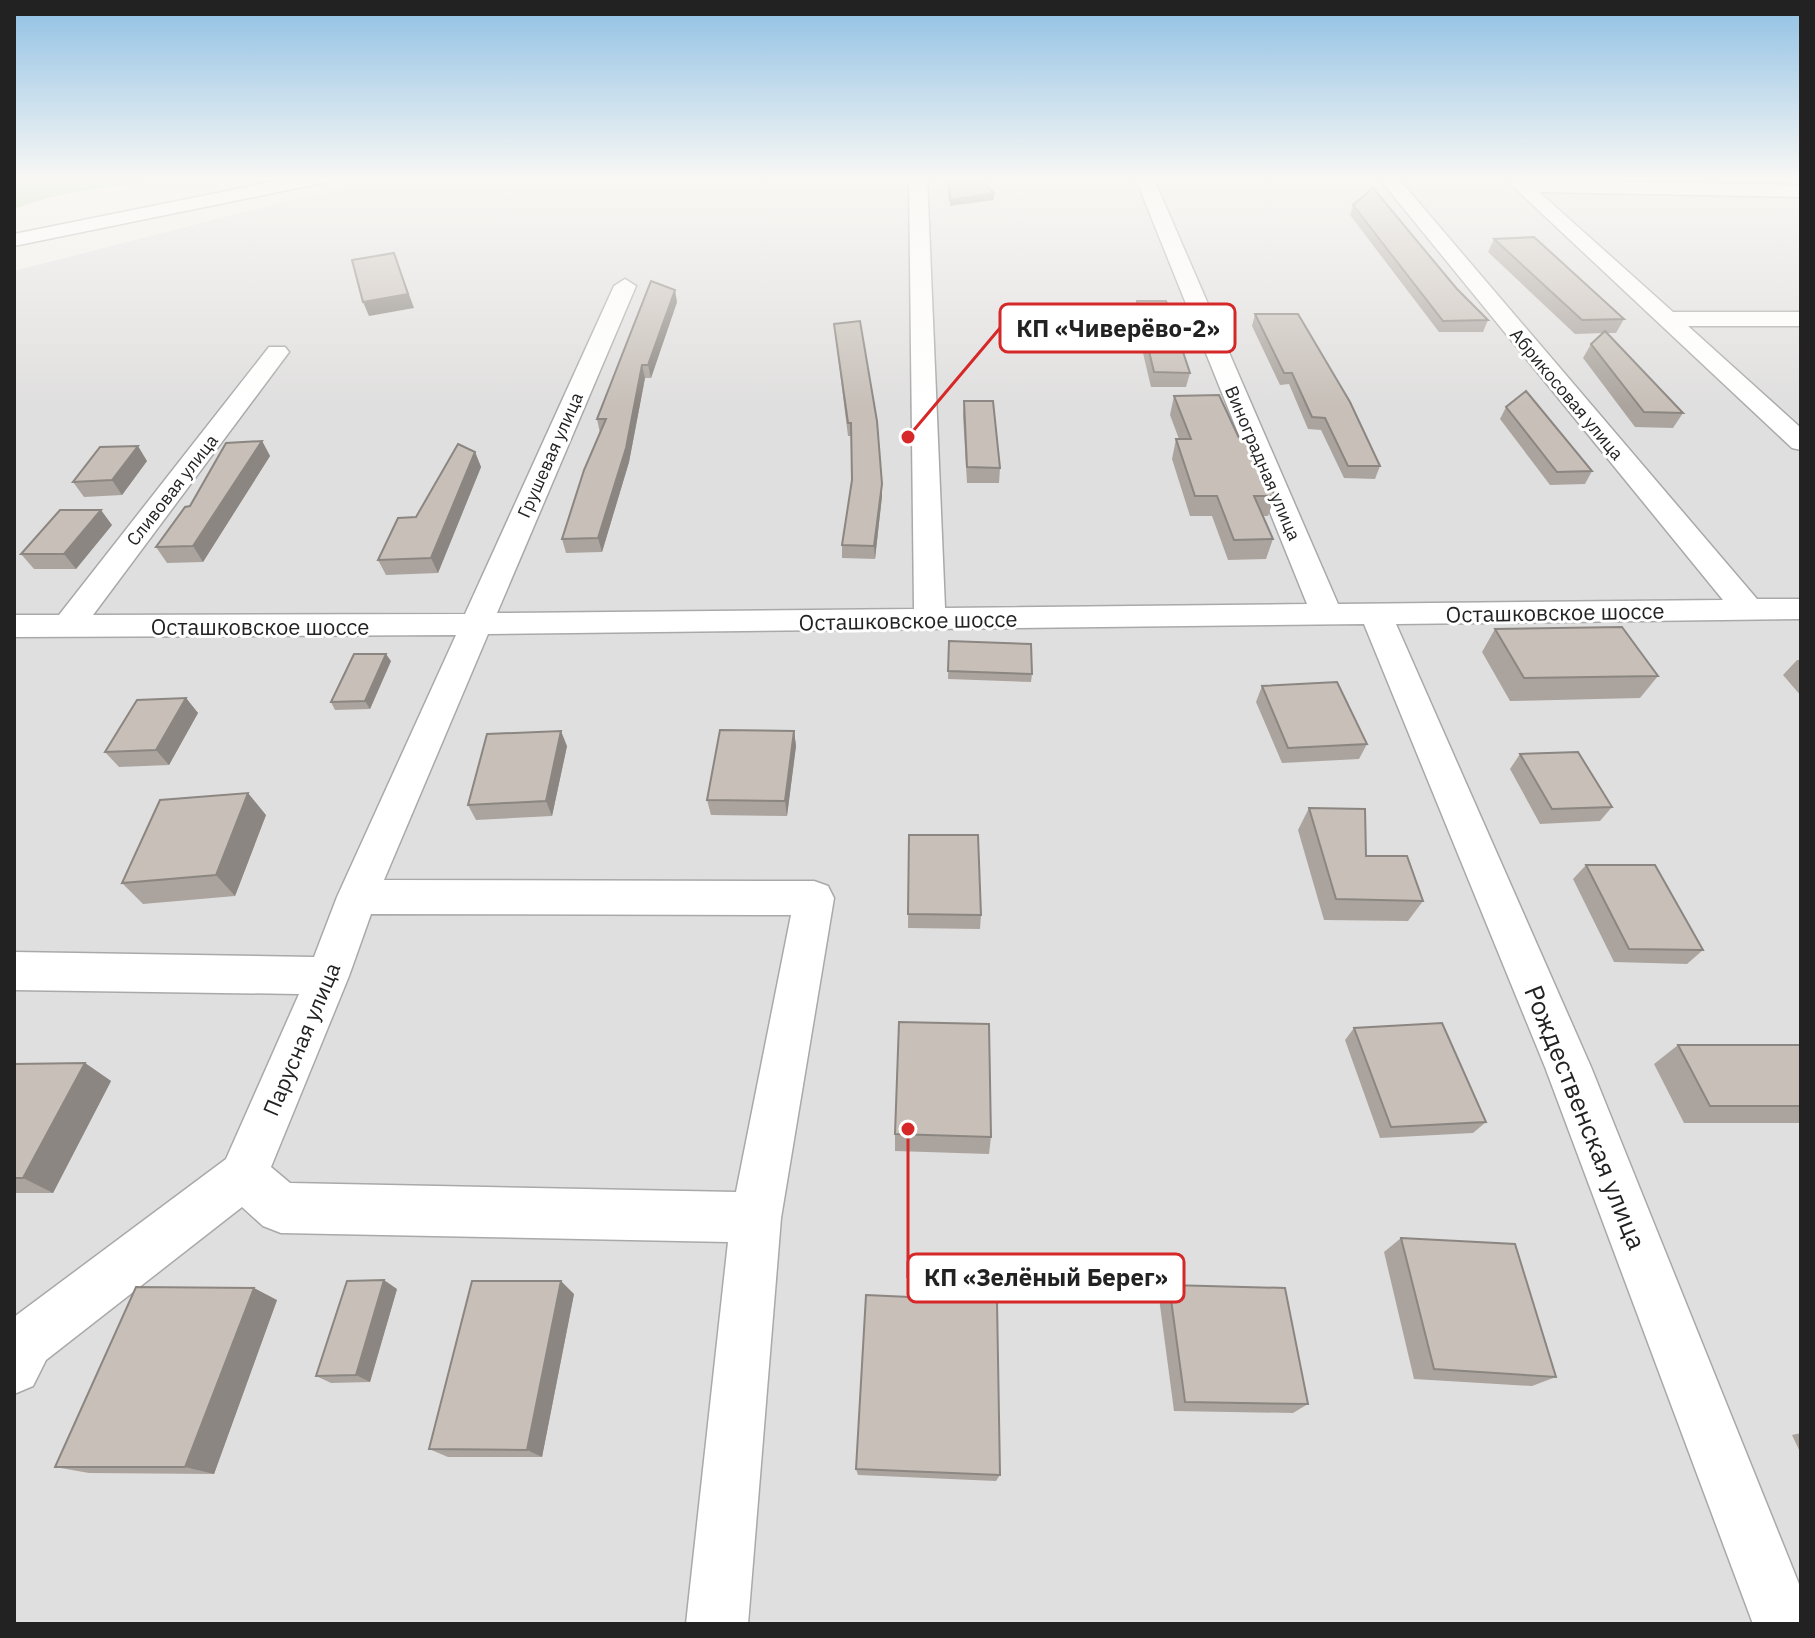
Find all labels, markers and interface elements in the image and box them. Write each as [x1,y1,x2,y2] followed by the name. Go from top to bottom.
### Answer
[1000,304,1235,352] callout: КП «Чивeрёво-2»
[1016,312,1220,344] text: КП «Чивeрёво-2»
[1505,324,1629,465] street label: Абрикосовая улица
[1220,382,1306,544] street label: Виноградная улица
[512,388,588,521] street label: Грушевая улица
[121,429,223,550] street label: Сливовая улица
[1445,596,1665,628] street label: Осташковское шоссе
[798,604,1018,636] street label: Осташковское шоссе
[151,612,369,641] street label: Осташковское шоссе
[256,958,346,1120] street label: Парусная улица
[1517,980,1655,1254] street label: Рождественская улица
[908,1254,1184,1302] callout: КП «Зелёный Берег»
[924,1261,1168,1293] text: КП «Зелёный Берег»

